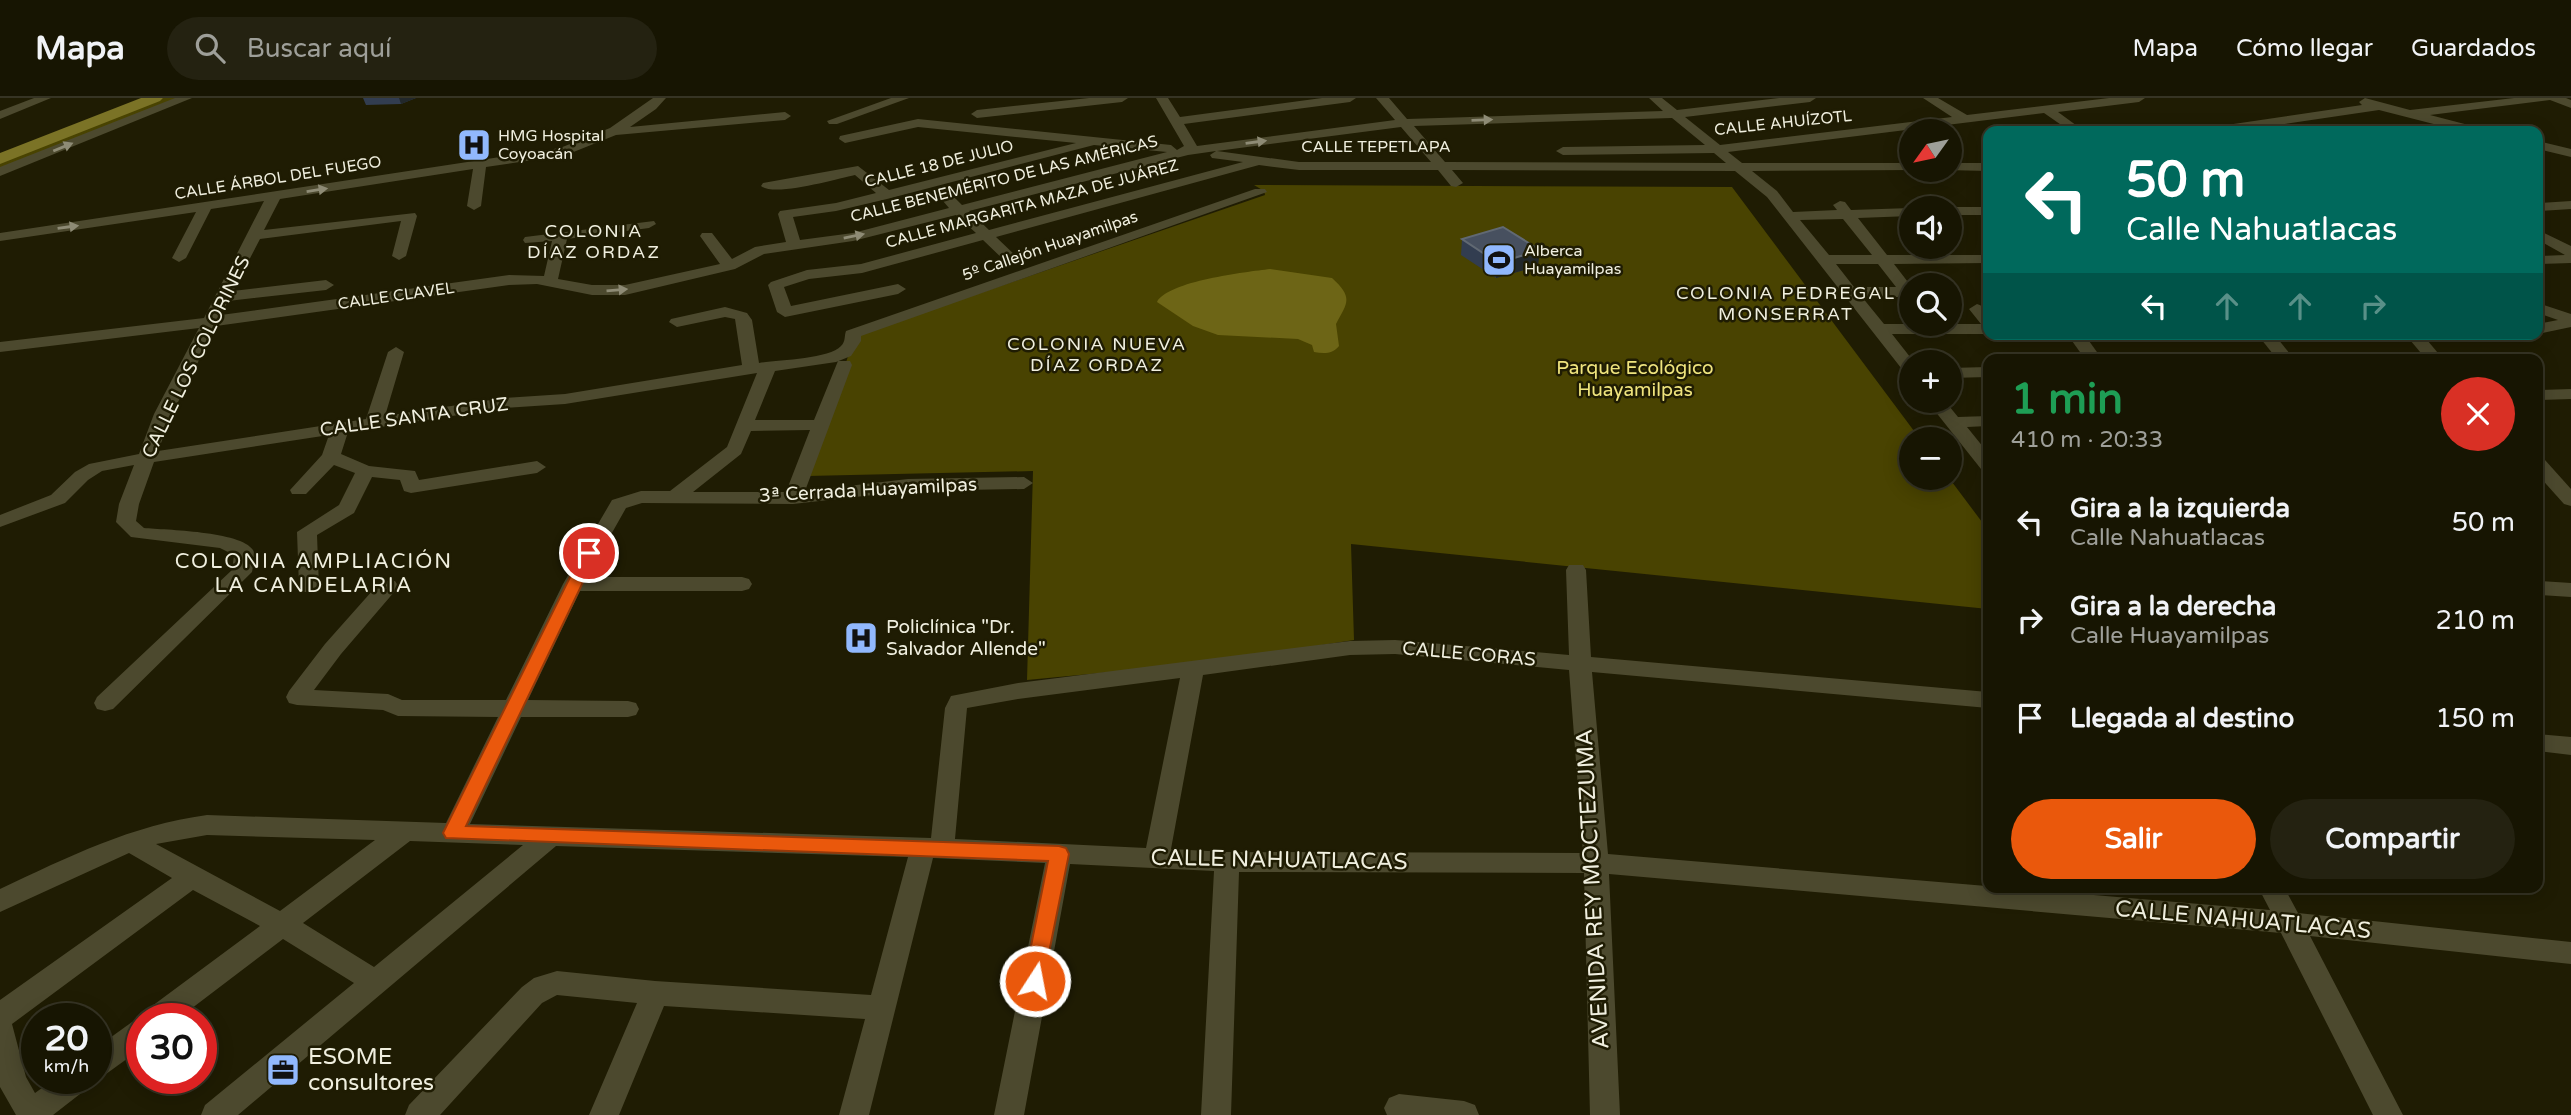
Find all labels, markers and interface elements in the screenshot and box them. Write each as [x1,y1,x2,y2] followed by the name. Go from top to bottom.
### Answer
[167,17,657,80] search box
[35,29,125,68] text: Mapa
[191,29,229,67] icon: search
[247,33,391,64] text: Buscar aquí
[2133,34,2198,63] text: Mapa
[2236,34,2373,63] text: Cómo llegar
[2411,34,2536,63] text: Guardados
[1713,106,1853,140] street label: CALLE AHUÍZOTL
[1471,115,1493,126] one-way arrow
[1899,119,1962,182] north arrow
[1899,119,1962,490] map controls
[455,126,493,164] hospital icon: HMG Hospital Coyoacán
[498,126,604,164] place label: HMG Hospital Coyoacán
[848,131,1160,227] street label: CALLE BENEMÉRITO DE LAS AMÉRICAS
[862,136,1016,192] street label: CALLE 18 DE JULIO
[1245,137,1267,148] one-way arrow
[1301,137,1451,157] street label: CALLE TEPETLAPA
[53,141,74,152] one-way arrow
[2126,151,2245,210] text: 50 m
[173,152,383,204] street label: CALLE ÁRBOL DEL FUEGO
[2011,154,2102,245] icon: left
[883,155,1181,253] street label: CALLE MARGARITA MAZA DE JUÁREZ
[306,184,328,195] one-way arrow
[1899,196,1962,259] button: sound
[960,207,1140,285] street label: 5º Callejón Huayamilpas
[2126,211,2397,249] text: Calle Nahuatlacas
[527,220,661,263] district label: COLONIA DÍAZ ORDAZ
[57,222,79,233] one-way arrow
[843,230,865,241] one-way arrow
[1480,241,1518,279] sports icon: Alberca Huayamilpas
[1524,241,1621,279] place label: Alberca Huayamilpas
[137,252,255,462] street label: CALLE LOS COLORINES
[1899,273,1962,336] button: search
[336,278,456,314] street label: CALLE CLAVEL
[1676,282,1896,325] district label: COLONIA PEDREGAL MONSERRAT
[606,284,628,295] one-way arrow
[2135,287,2173,325] icon: left
[2208,287,2246,325] icon: ahead
[2281,287,2319,325] icon: ahead
[2354,287,2392,325] icon: right
[1007,333,1187,376] district label: COLONIA NUEVA DÍAZ ORDAZ
[1899,350,1962,413] button: +
[1556,357,1714,401] park label: Parque Ecológico Huayamilpas
[2011,374,2123,425] text: 1 min
[2441,377,2515,451] button: close
[318,393,510,441] street label: CALLE SANTA CRUZ
[2011,426,2163,454] text: 410 m · 20:33
[1899,427,1962,490] button: −
[758,473,978,507] street label: 3ª Cerrada Huayamilpas
[2070,493,2290,524] text: Gira a la izquierda
[2011,503,2049,541] icon: left
[2452,507,2515,538] text: 50 m
[559,523,619,583] pin
[2070,524,2265,552] text: Calle Nahuatlacas
[570,534,608,572] icon: arrive
[175,549,453,598] district label: COLONIA AMPLIACIÓN LA CANDELARIA
[2070,591,2276,622] text: Gira a la derecha
[2011,601,2049,639] icon: right
[2435,605,2515,636] text: 210 m
[886,616,1046,660] place label: Policlínica "Dr. Salvador Allende"
[842,619,880,657] hospital icon: Policlínica "Dr. Salvador Allende"
[2070,622,2269,650] text: Calle Huayamilpas
[1401,637,1537,671] street label: CALLE CORAS
[2011,699,2049,737] icon: arrive
[2070,703,2294,734] text: Llegada al destino
[2435,703,2515,734] text: 150 m
[1571,728,1615,1050] street label: AVENIDA REY MOCTEZUMA
[2011,799,2256,879] button: Salir
[2270,799,2515,879] button: Compartir
[1150,844,1408,876] street label: CALLE NAHUATLACAS
[2114,895,2372,945] street label: CALLE NAHUATLACAS
[998,944,1072,1018] position arrow
[126,1003,217,1094] speed limit sign: 30
[45,1018,88,1060] text: 20
[308,1043,434,1097] place label: ESOME consultores
[264,1051,302,1089] office icon: ESOME consultores
[44,1055,89,1077] text: km/h

